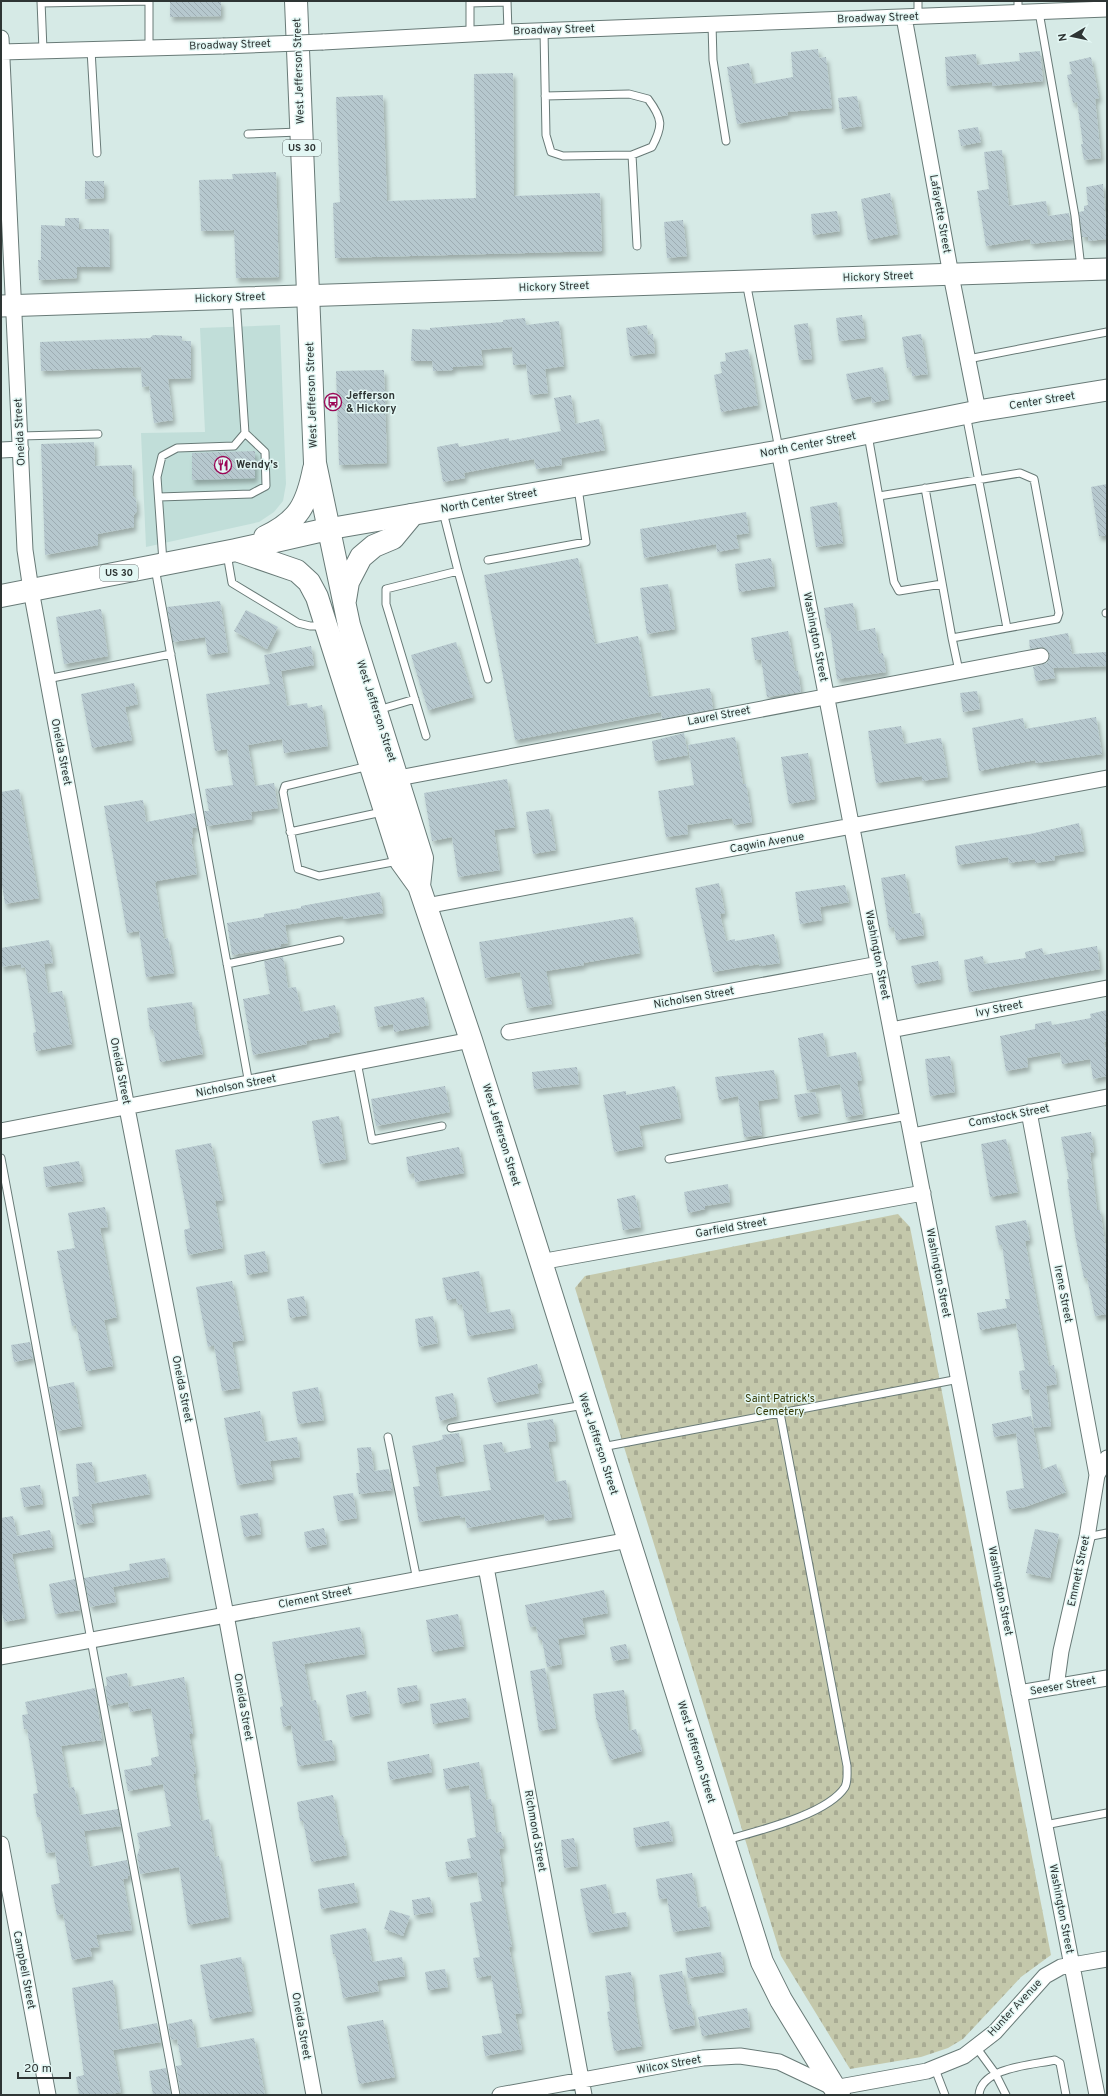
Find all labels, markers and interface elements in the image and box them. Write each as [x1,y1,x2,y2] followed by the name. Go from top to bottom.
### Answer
[837,10,919,26] street label: Broadway Street
[1052,16,1092,56] north arrow
[290,18,308,124] street label: West Jefferson Street
[513,22,595,38] street label: Broadway Street
[1056,32,1071,42] text: N
[189,37,271,53] street label: Broadway Street
[283,140,321,156] road number: US 30
[926,174,954,254] street label: Lafayette Street
[842,269,914,285] street label: Hickory Street
[518,279,590,295] street label: Hickory Street
[194,290,266,306] street label: Hickory Street
[303,342,321,448] street label: West Jefferson Street
[346,389,397,416] place label: Jefferson & Hickory
[1008,389,1076,413] street label: Center Street
[323,392,343,412] bus stop icon: Jefferson & Hickory
[11,398,29,466] street label: Oneida Street
[759,429,857,461] street label: North Center Street
[213,455,233,475] restaurant icon: Wendy's
[236,458,278,472] place label: Wendy's
[440,486,538,516] street label: North Center Street
[100,565,138,581] road number: US 30
[799,591,831,683] street label: Washington Street
[353,658,399,764] street label: West Jefferson Street
[686,703,752,729] street label: Laurel Street
[48,717,74,787] street label: Oneida Street
[729,830,805,856] street label: Cagwin Avenue
[861,909,893,1001] street label: Washington Street
[653,984,735,1012] street label: Nicholsen Street
[974,998,1024,1020] street label: Ivy Street
[107,1036,133,1106] street label: Oneida Street
[195,1071,277,1101] street label: Nicholson Street
[479,1082,523,1188] street label: West Jefferson Street
[967,1101,1051,1131] street label: Comstock Street
[694,1215,768,1241] street label: Garfield Street
[922,1227,954,1319] street label: Washington Street
[1051,1264,1075,1324] street label: Irene Street
[169,1354,195,1424] street label: Oneida Street
[575,1391,621,1497] street label: West Jefferson Street
[745,1392,815,1419] park label: Saint Patrick's Cemetery
[1065,1534,1093,1608] street label: Emmett Street
[984,1545,1016,1637] street label: Washington Street
[277,1584,353,1612] street label: Clement Street
[230,1672,256,1742] street label: Oneida Street
[1029,1673,1097,1699] street label: Seeser Street
[674,1699,718,1805] street label: West Jefferson Street
[521,1789,549,1873] street label: Richmond Street
[1045,1863,1077,1955] street label: Washington Street
[10,1930,38,2010] street label: Campbell Street
[985,1976,1045,2040] street label: Hunter Avenue
[288,1991,314,2061] street label: Oneida Street
[636,2052,702,2078] street label: Wilcox Street
[18,2054,70,2080] scale bar
[24,2061,52,2077] text: 20 m

